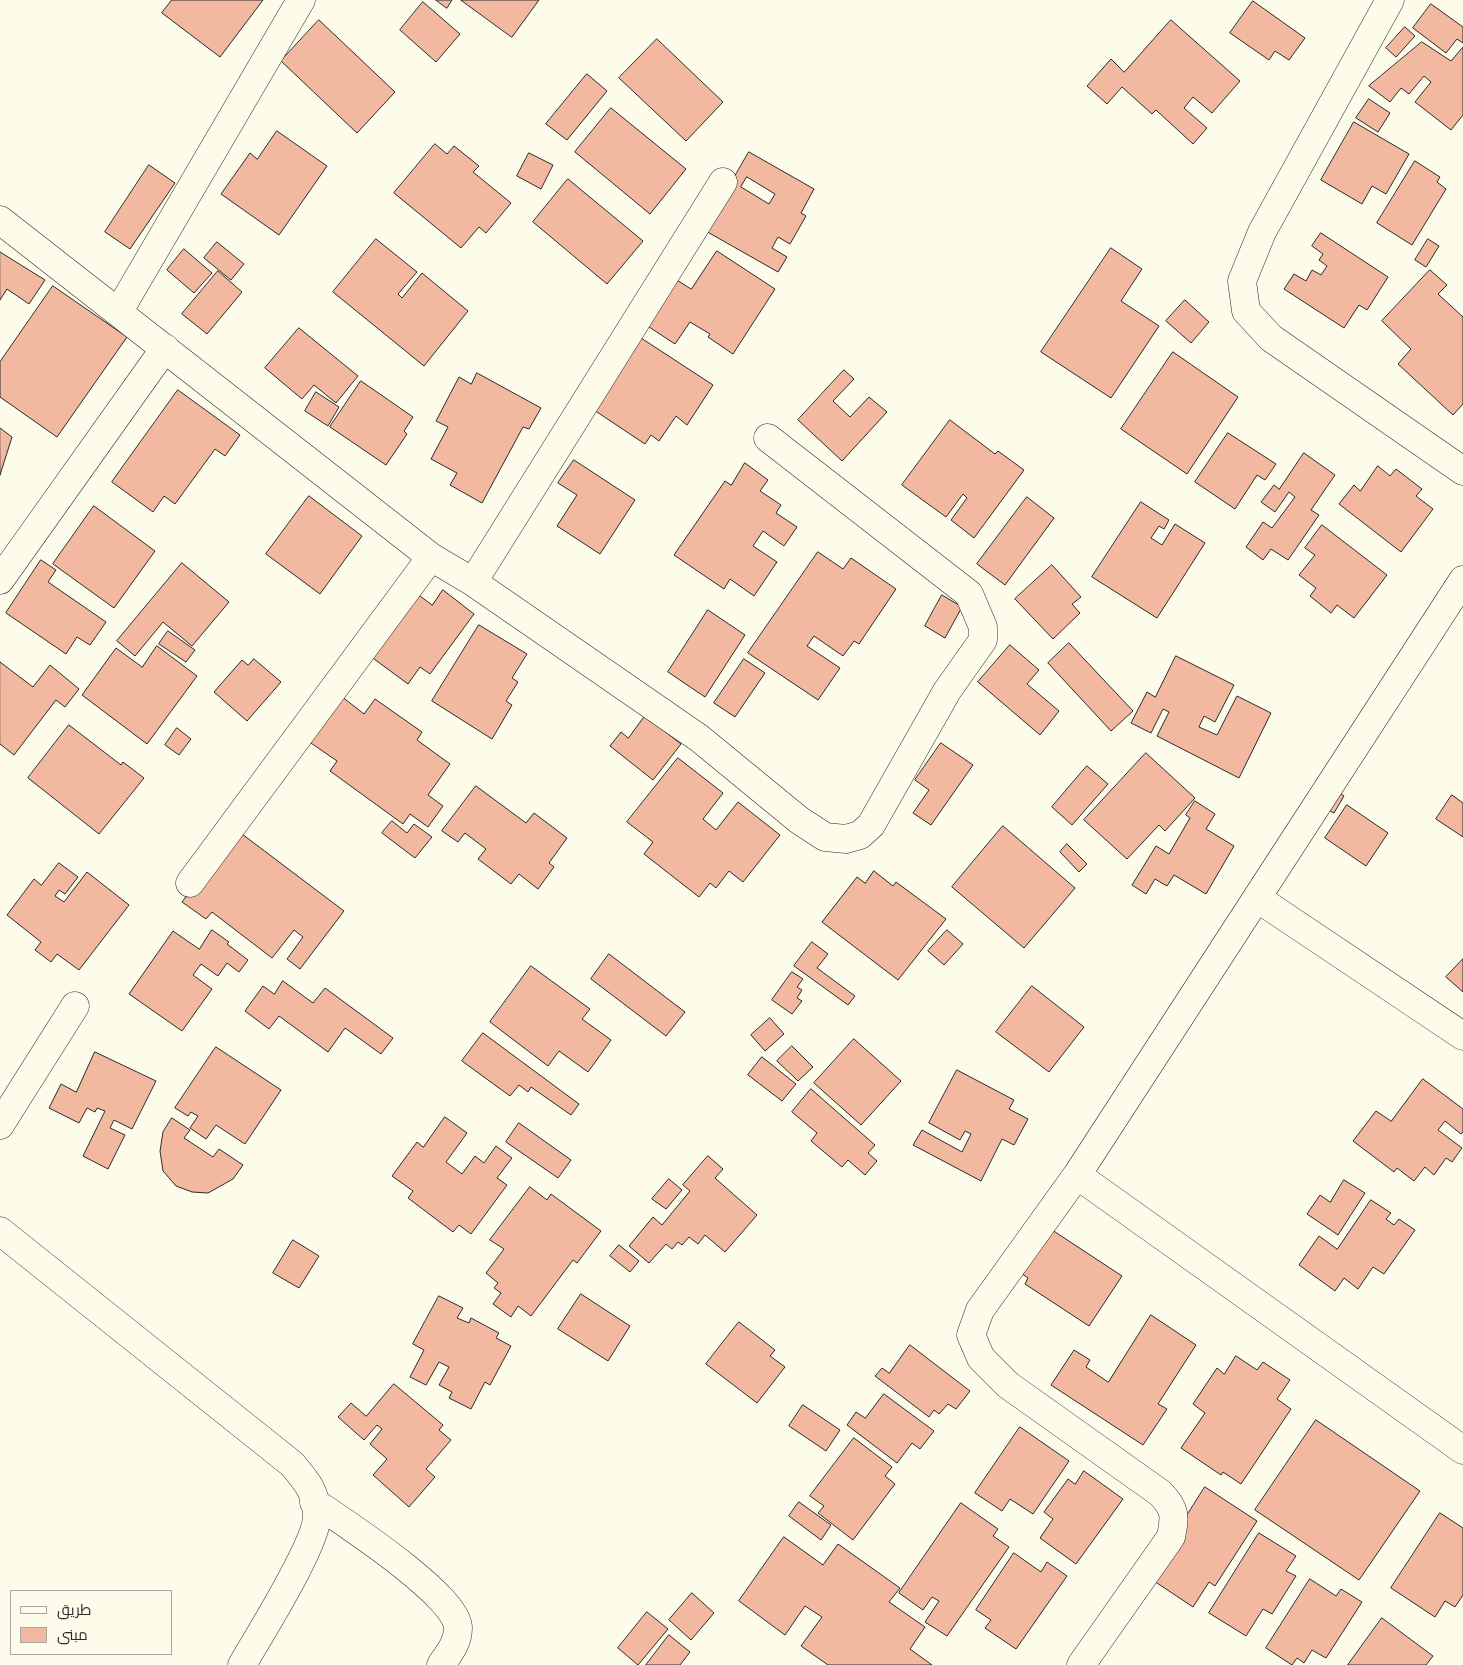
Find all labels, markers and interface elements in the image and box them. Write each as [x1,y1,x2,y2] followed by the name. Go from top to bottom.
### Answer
[10,1590,172,1655] legend
[57,1600,91,1619] text: طريق
[57,1625,88,1644] text: مبنى

